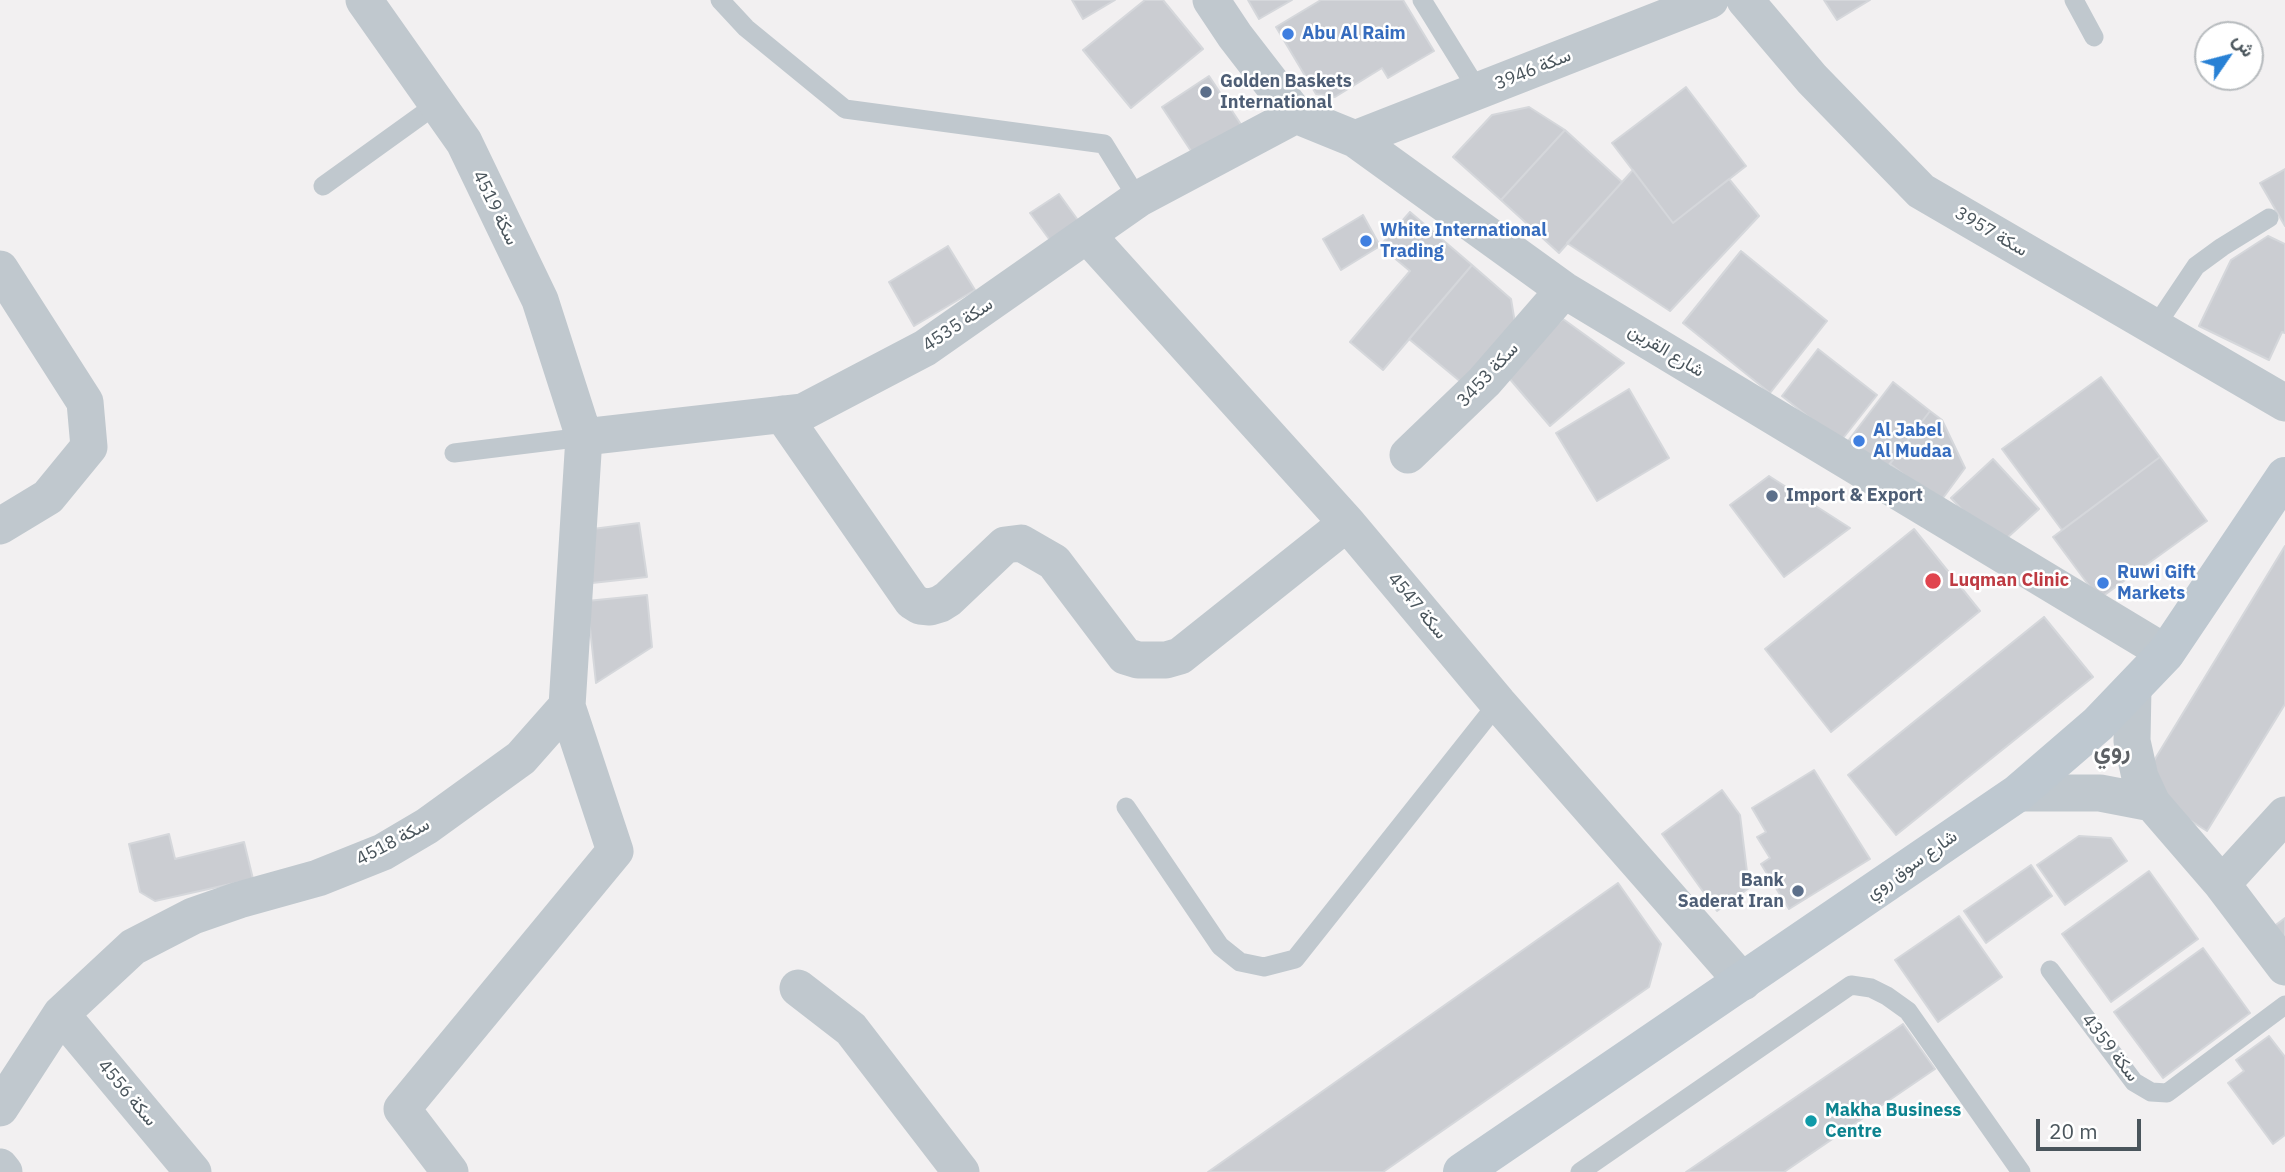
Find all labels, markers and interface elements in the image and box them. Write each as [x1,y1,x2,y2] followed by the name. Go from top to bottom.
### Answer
[2194,21,2264,91] north arrow
[1302,23,1406,45] place label: Abu Al Raim
[1280,26,1296,42] marker: Abu Al Raim
[2228,29,2261,61] text: ش
[1492,45,1574,95] street label: سكة 3946
[1220,71,1352,114] place label: Golden Baskets International
[1198,84,1214,100] marker: Golden Baskets International
[468,167,522,249] street label: سكة 4519
[1951,203,2031,261] street label: سكة 3957
[1380,220,1547,262] place label: White International Trading
[1358,233,1374,249] marker: White International Trading
[919,294,997,356] street label: سكة 4535
[1624,320,1708,382] street label: شارع القرين
[1453,338,1523,412] street label: سكة 3453
[1873,420,1952,462] place label: Al Jabel Al Mudaa
[1851,433,1867,449] marker: Al Jabel Al Mudaa
[1786,485,1923,507] place label: Import & Export
[1764,488,1780,504] marker: Import & Export
[2117,562,2196,604] place label: Ruwi Gift Markets
[1383,568,1451,644] street label: سكة 4547
[1949,570,2069,592] place label: Luqman Clinic
[1923,571,1943,591] marker: Luqman Clinic
[2095,575,2111,591] marker: Ruwi Gift Markets
[2094,737,2130,765] district label: روي
[353,814,433,870] street label: سكة 4518
[1862,826,1962,904] street label: شارع سوق روي
[1677,870,1784,912] place label: Bank Saderat Iran
[1790,883,1806,899] marker: Bank Saderat Iran
[2077,1010,2143,1086] street label: سكة 4359
[93,1055,161,1131] street label: سكة 4556
[1825,1100,1961,1142] place label: Makha Business Centre
[2040,1106,2145,1150] scale bar
[1803,1113,1819,1129] marker: Makha Business Centre
[2049,1117,2098,1145] text: 20 m

